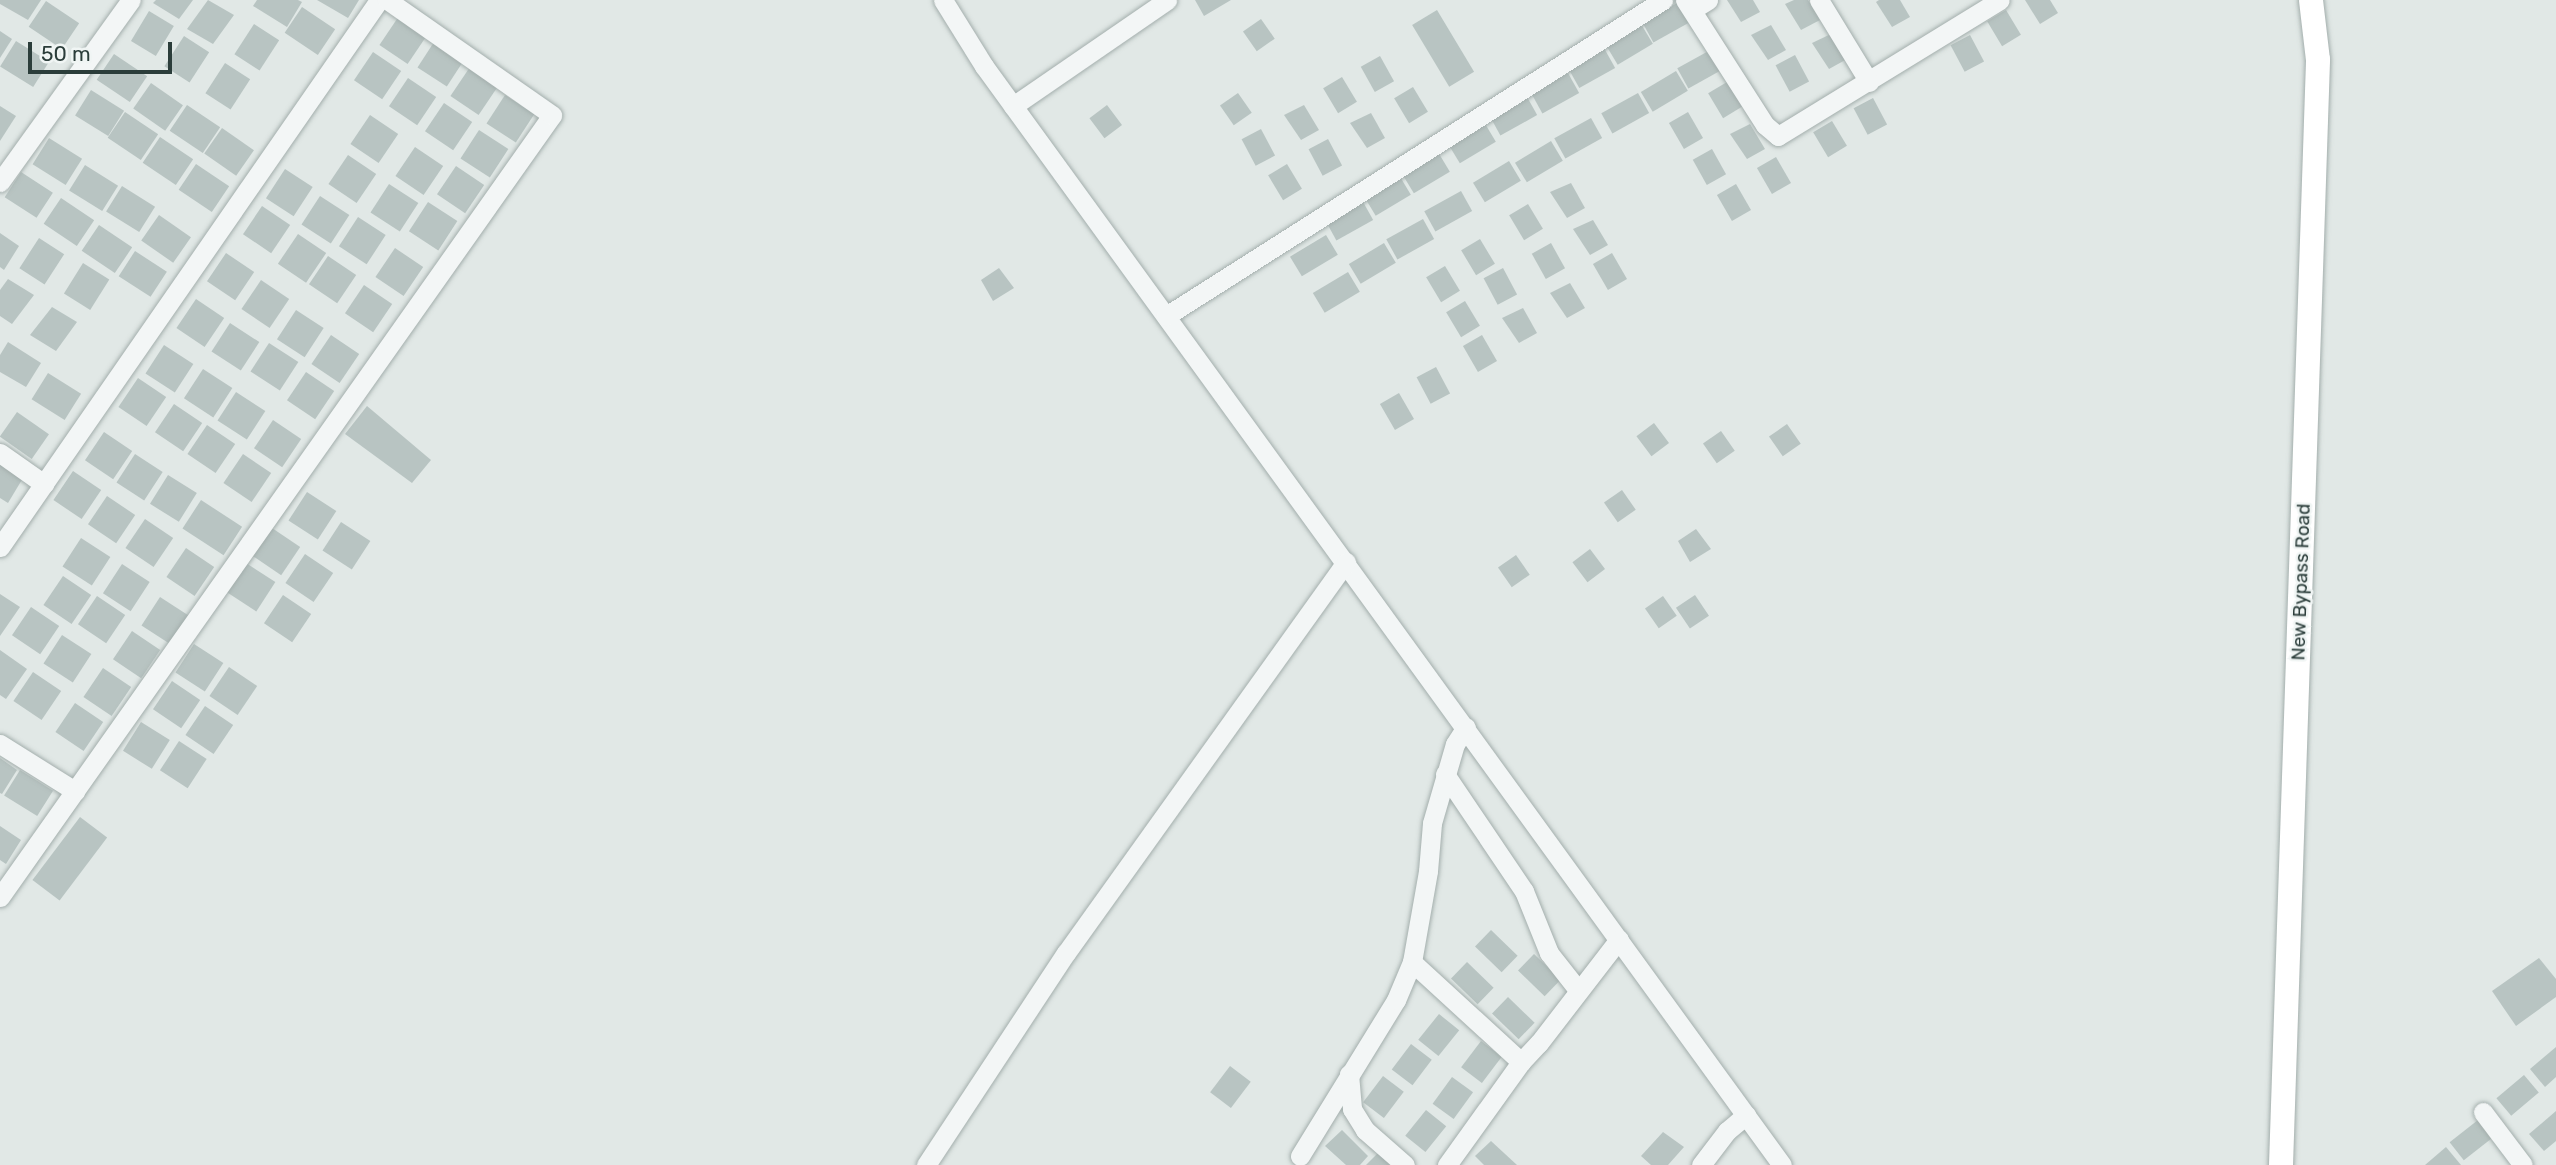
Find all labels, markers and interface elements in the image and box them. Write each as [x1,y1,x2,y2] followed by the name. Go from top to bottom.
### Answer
[32,28,175,72] scale bar
[41,41,91,66] text: 50 m
[2287,503,2315,661] street label: New Bypass Road

